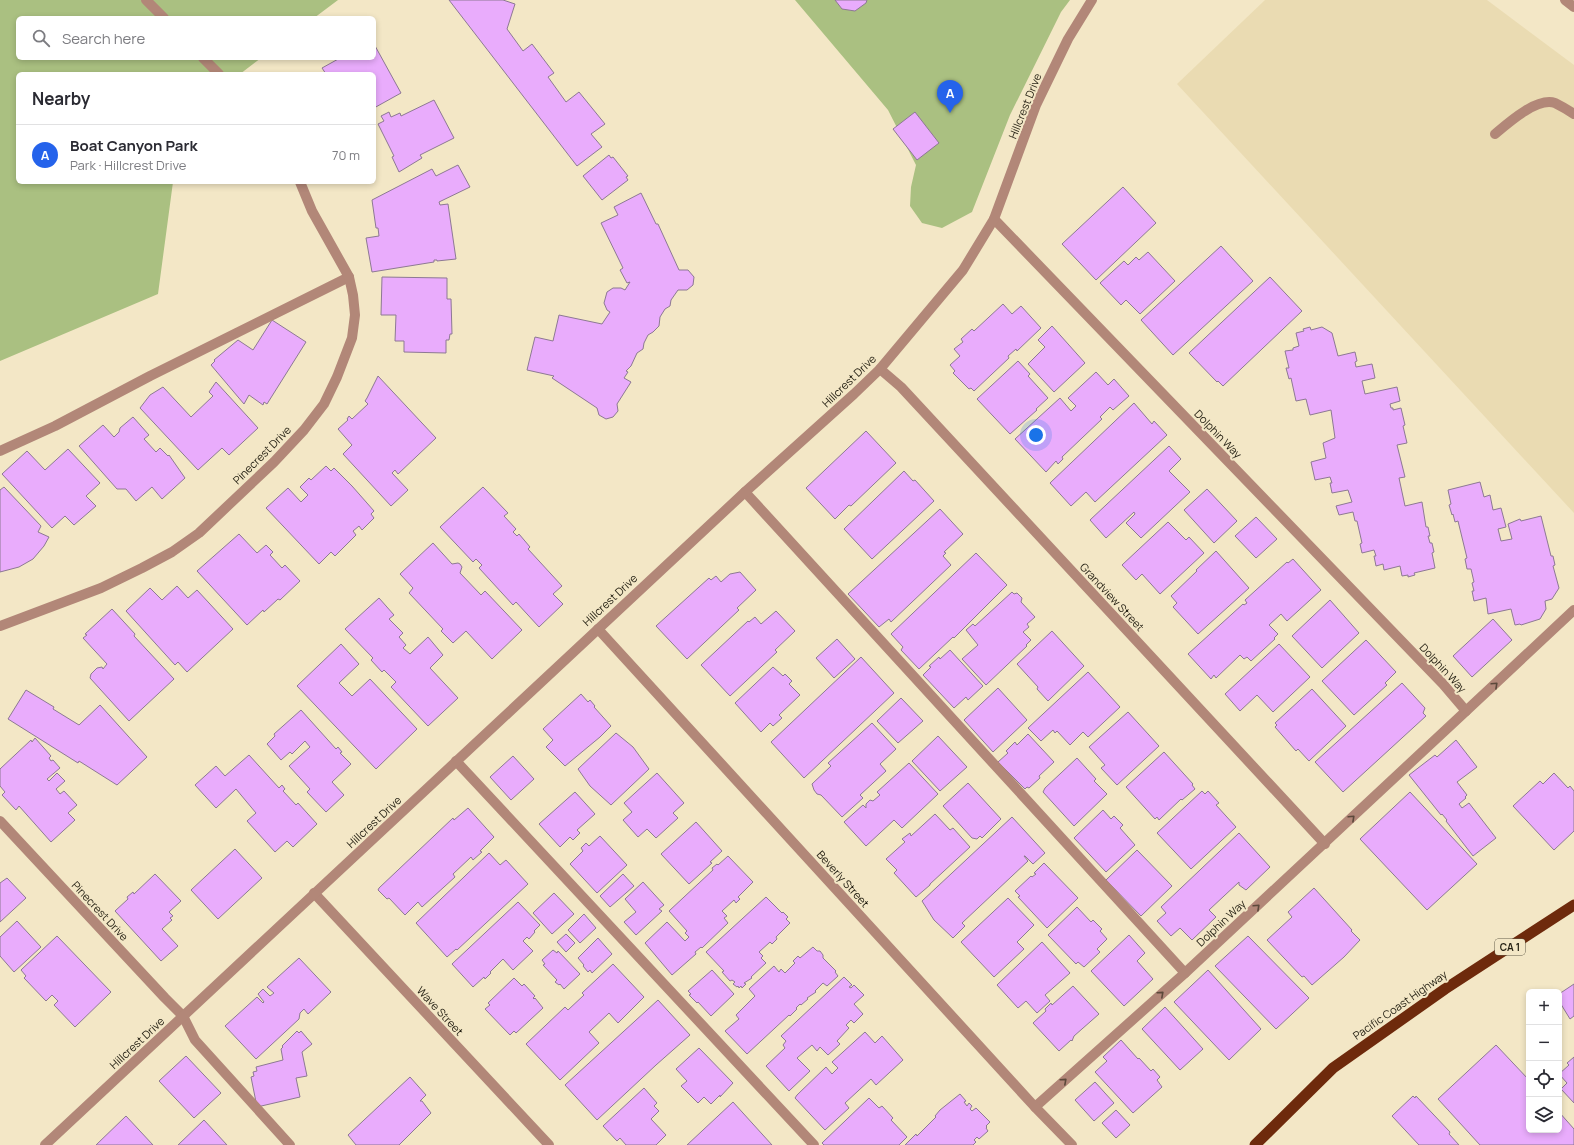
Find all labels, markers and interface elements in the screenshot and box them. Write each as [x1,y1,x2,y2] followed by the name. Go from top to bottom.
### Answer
[16,16,376,60] search box
[30,27,52,49] icon: search
[62,28,145,49] text: Search here
[1005,70,1045,141] street label: Hillcrest Drive
[937,80,963,113] pin: A
[32,87,90,110] text: Nearby
[70,135,198,156] text: Boat Canyon Park
[41,146,49,164] text: A
[332,146,360,164] text: 70 m
[70,156,186,174] text: Park · Hillcrest Drive
[818,351,879,410] street label: Hillcrest Drive
[1191,406,1245,461] street label: Dolphin Way
[229,422,294,487] street label: Pinecrest Drive
[1026,425,1046,445] your location
[1077,559,1148,634] street label: Grandview Street
[579,570,641,629] street label: Hillcrest Drive
[1417,640,1470,696] street label: Dolphin Way
[1490,682,1498,690] one-way arrow
[343,792,405,851] street label: Hillcrest Drive
[1347,816,1355,823] one-way arrow
[814,847,873,910] street label: Beverly Street
[69,878,132,944] street label: Pinecrest Drive
[1193,896,1249,949] street label: Dolphin Way
[1252,904,1259,911] one-way arrow
[1495,939,1525,955] road number: CA 1
[1350,966,1450,1043] street label: Pacific Coast Highway
[414,983,467,1038] street label: Wave Street
[1526,989,1562,1133] map controls
[1526,989,1562,1025] button: +
[1156,992,1164,999] one-way arrow
[106,1013,168,1072] street label: Hillcrest Drive
[1526,1025,1562,1061] button: −
[1526,1061,1562,1097] button: locate
[1059,1078,1067,1086] one-way arrow
[1526,1097,1562,1133] button: layers

